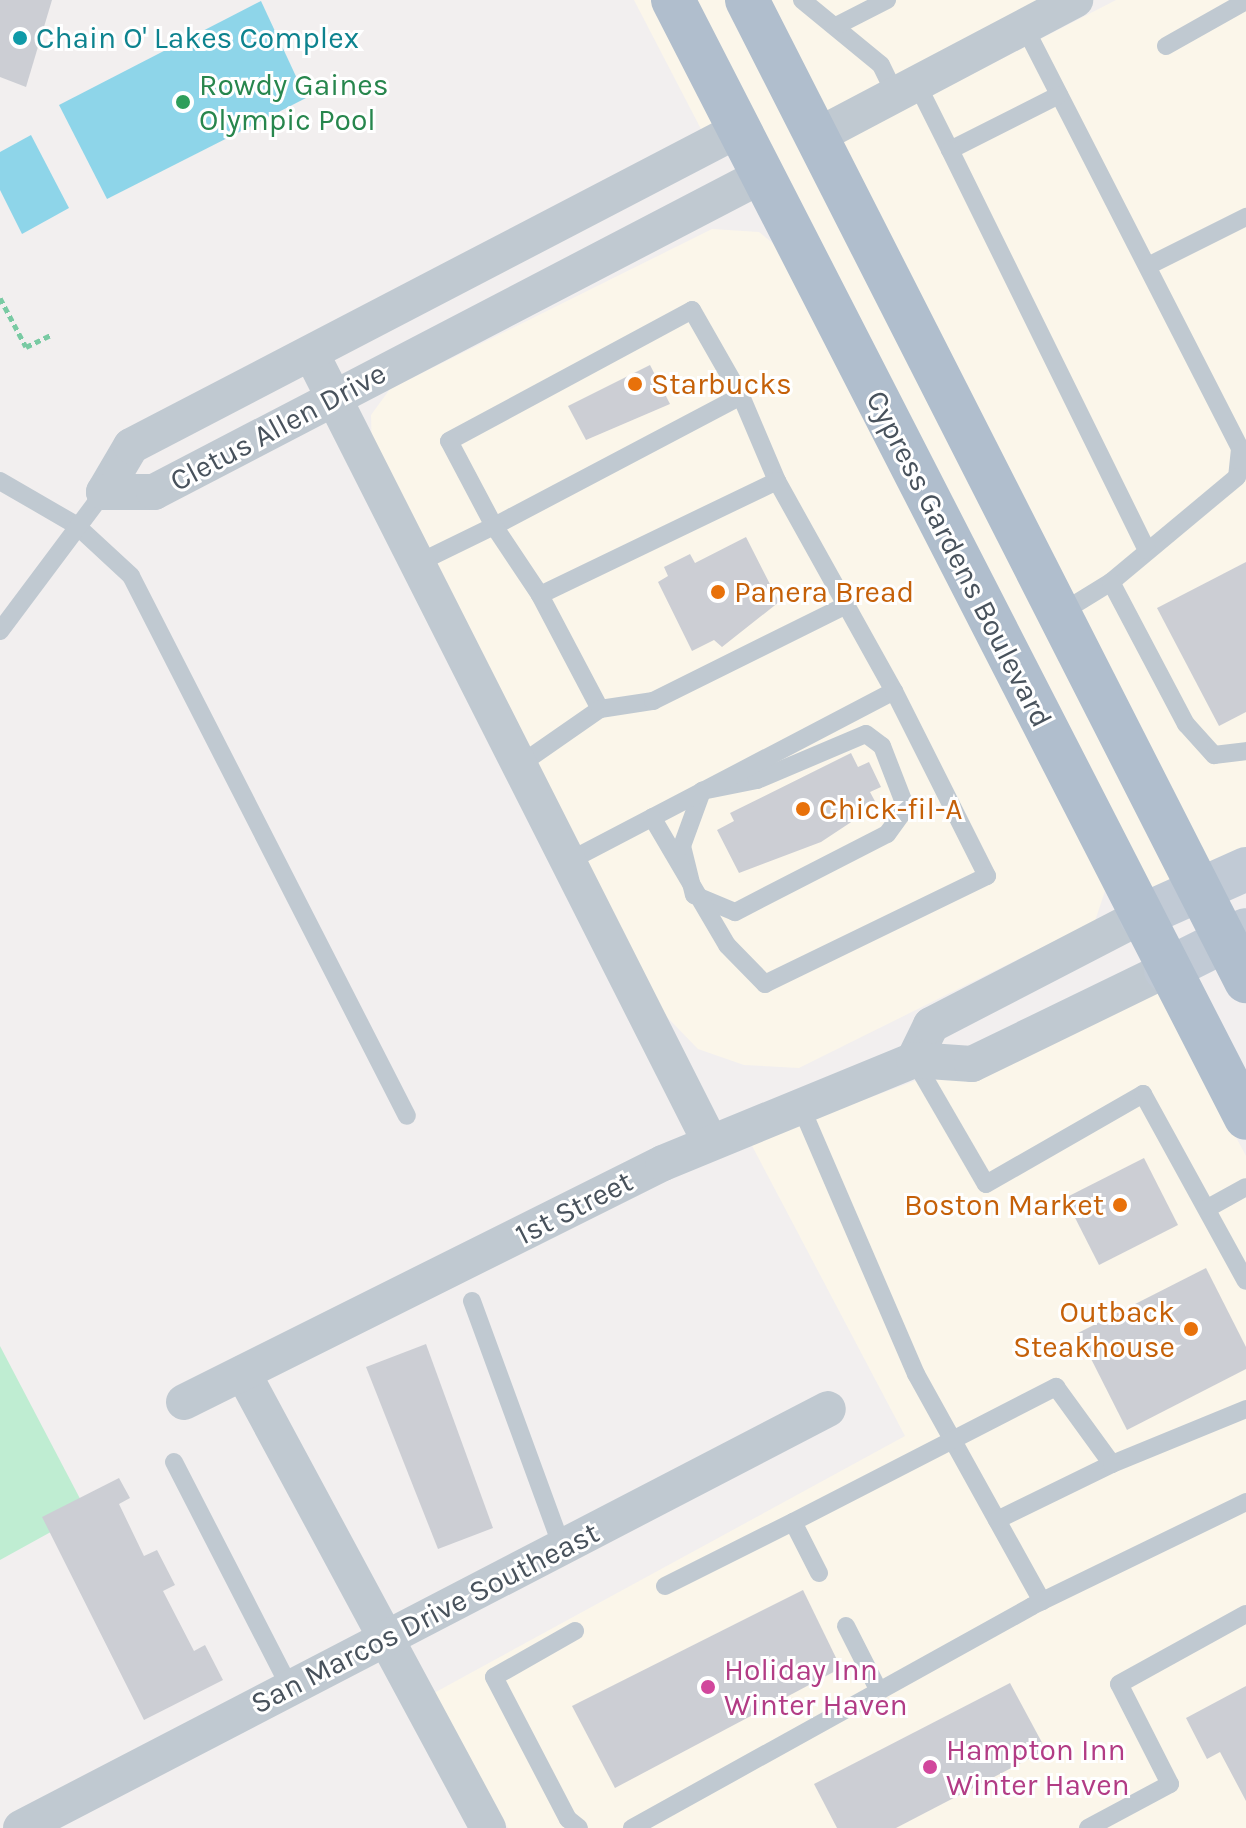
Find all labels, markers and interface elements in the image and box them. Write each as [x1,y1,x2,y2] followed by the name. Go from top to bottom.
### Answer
[36,20,359,56] place label: Chain O' Lakes Complex
[11,29,29,47] marker: Chain O' Lakes Complex
[199,67,388,138] place label: Rowdy Gaines Olympic Pool
[174,93,192,111] marker: Rowdy Gaines Olympic Pool
[164,355,392,499] street label: Cletus Allen Drive
[651,366,792,402] place label: Starbucks
[626,375,644,393] marker: Starbucks
[858,385,1060,733] street label: Cypress Gardens Boulevard
[734,574,914,610] place label: Panera Bread
[709,583,727,601] marker: Panera Bread
[819,791,963,827] place label: Chick-fil-A
[794,800,812,818] marker: Chick-fil-A
[510,1163,638,1253] street label: 1st Street
[904,1187,1104,1223] place label: Boston Market
[1111,1196,1129,1214] marker: Boston Market
[1013,1294,1175,1364] place label: Outback Steakhouse
[1182,1320,1200,1338] marker: Outback Steakhouse
[245,1514,605,1722] street label: San Marcos Drive Southeast
[724,1652,908,1722] place label: Holiday Inn Winter Haven
[699,1678,717,1696] marker: Holiday Inn Winter Haven
[946,1732,1130,1802] place label: Hampton Inn Winter Haven
[921,1758,939,1776] marker: Hampton Inn Winter Haven

